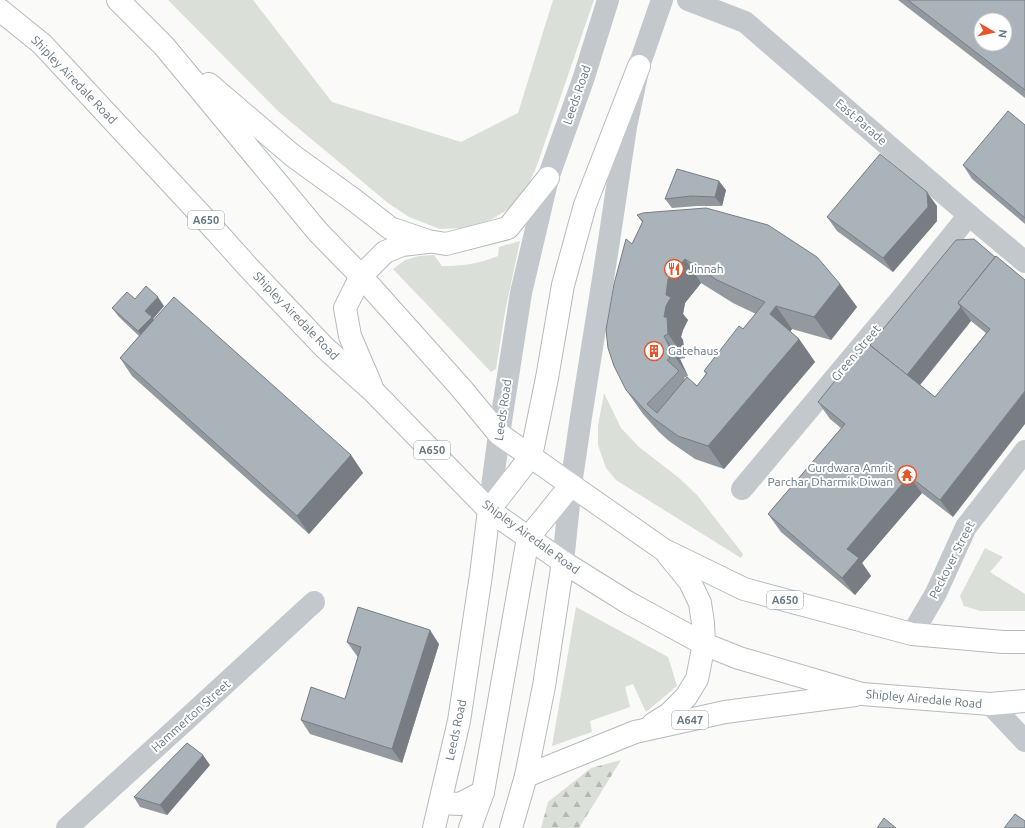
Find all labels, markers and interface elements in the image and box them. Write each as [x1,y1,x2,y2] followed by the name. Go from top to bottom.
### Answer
[973,12,1013,52] north arrow
[996,29,1009,39] text: N
[29,33,120,126] street label: Shipley Airedale Road
[560,63,593,126] street label: Leeds Road
[833,96,889,147] street label: East Parade
[188,211,224,229] road number: A650
[663,258,685,280] restaurant icon: Jinnah
[688,262,724,275] place label: Jinnah
[251,269,342,362] street label: Shipley Airedale Road
[829,322,883,383] street label: Green Street
[643,340,665,362] building icon: Gatehaus
[668,344,719,357] place label: Gatehaus
[492,378,513,442] street label: Leeds Road
[414,441,450,459] road number: A650
[768,461,893,488] place label: Gurdwara Amrit Parchar Dharmik Diwan
[896,464,918,486] temple icon: Gurdwara Amrit Parchar Dharmik Diwan
[480,497,582,576] street label: Shipley Airedale Road
[926,519,977,601] street label: Peckover Street
[767,591,803,609] road number: A650
[149,677,233,754] street label: Hammerton Street
[865,687,983,710] street label: Shipley Airedale Road
[443,698,468,762] street label: Leeds Road
[672,711,708,729] road number: A647

